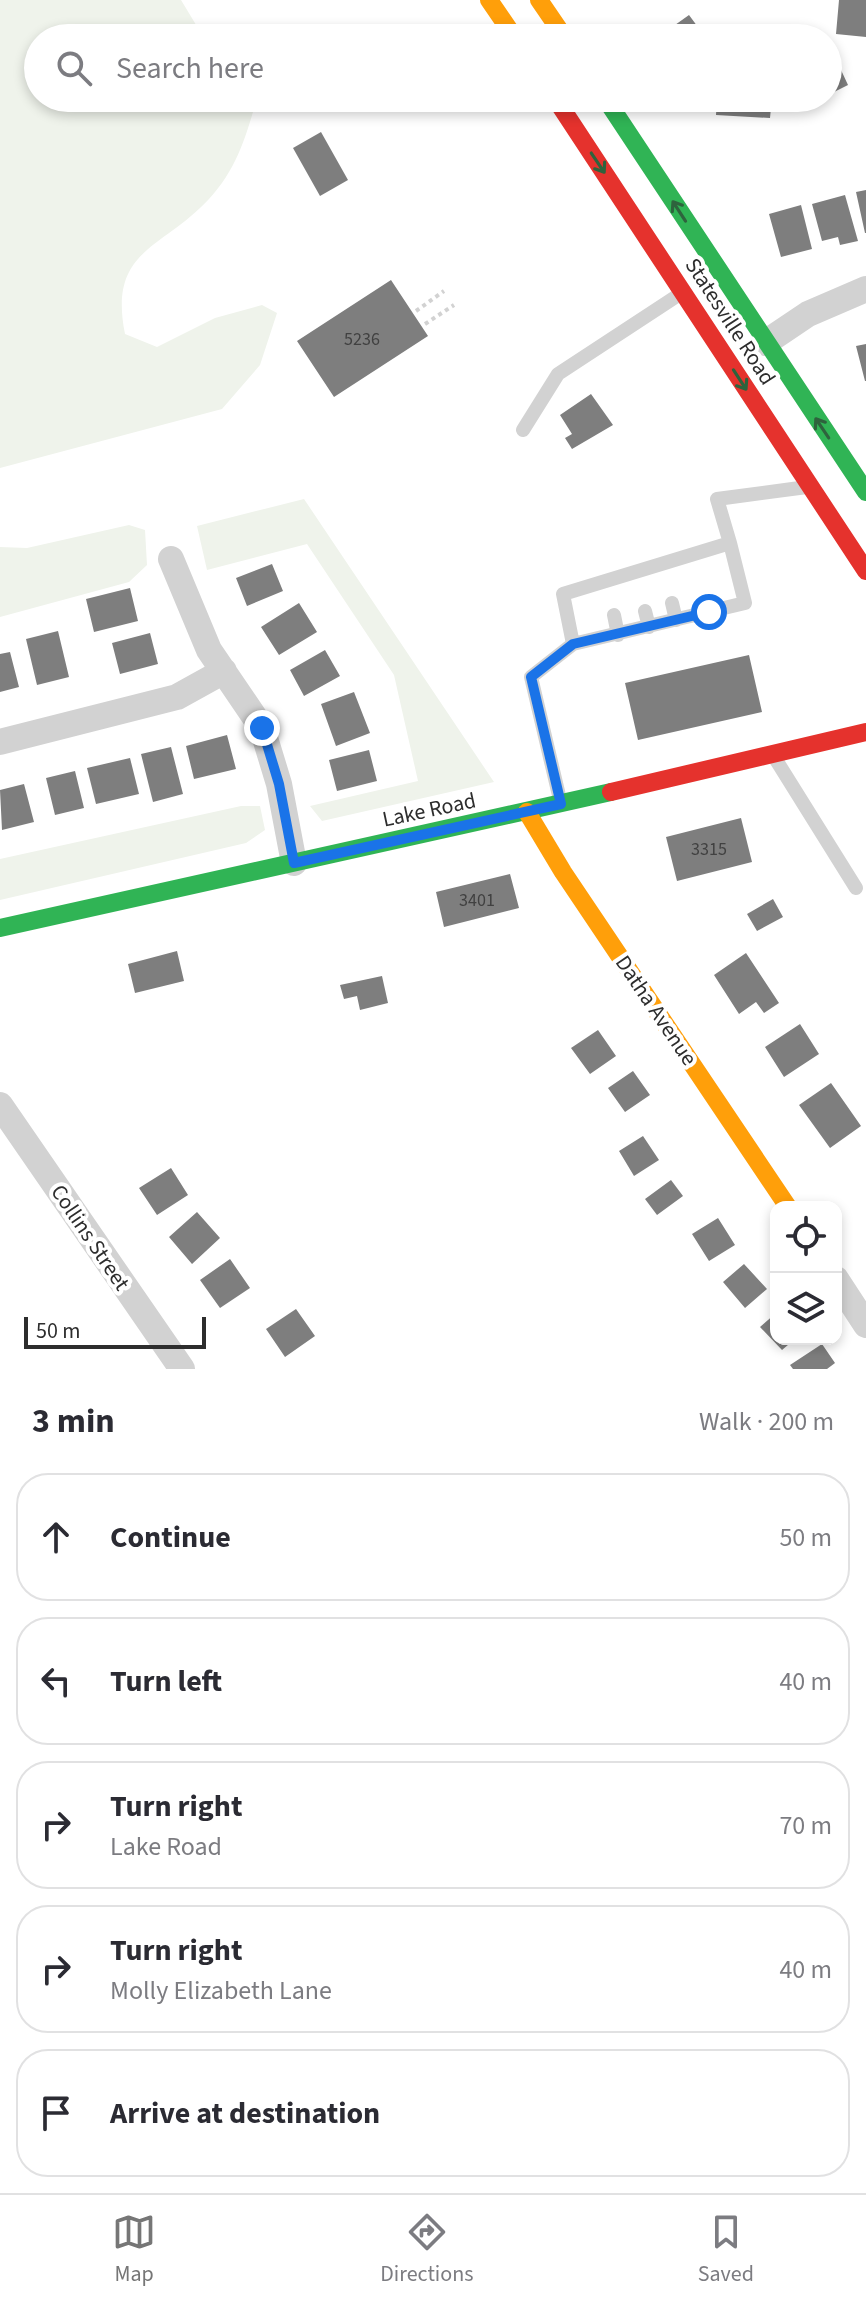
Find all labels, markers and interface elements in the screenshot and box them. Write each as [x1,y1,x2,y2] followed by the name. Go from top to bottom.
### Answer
[24,24,842,112] search box
[52,46,96,90] icon: search
[116,47,264,90] text: Search here
[590,151,606,174] one-way arrow
[671,200,688,222] one-way arrow
[677,252,783,391] street label: Statesville Road
[344,327,380,352] house number: 5236
[732,369,749,391] one-way arrow
[814,417,830,439] one-way arrow
[691,594,727,630] route start
[244,710,280,746] route end
[380,784,479,835] street label: Lake Road
[691,837,727,862] house number: 3315
[459,888,495,913] house number: 3401
[607,949,705,1072] street label: Datha Avenue
[43,1178,138,1297] street label: Collins Street
[770,1201,842,1345] map controls
[770,1201,842,1273] button: locate
[770,1273,842,1345] button: layers
[24,1313,206,1349] scale bar
[36,1315,81,1347] text: 50 m
[32,1397,115,1446] text: 3 min
[699,1403,834,1440] text: Walk · 200 m
[34,1515,78,1559] icon: ahead
[110,1516,231,1559] text: Continue
[779,1519,832,1556] text: 50 m
[34,1659,78,1703] icon: left
[110,1660,222,1703] text: Turn left
[779,1663,832,1700] text: 40 m
[110,1785,242,1828] text: Turn right
[34,1803,78,1847] icon: right
[779,1807,832,1844] text: 70 m
[110,1828,222,1865] text: Lake Road
[110,1929,242,1972] text: Turn right
[34,1947,78,1991] icon: right
[779,1951,832,1988] text: 40 m
[110,1972,332,2009] text: Molly Elizabeth Lane
[34,2091,78,2135] icon: arrive
[110,2092,380,2135] text: Arrive at destination
[112,2210,156,2290] tab: Map
[380,2210,473,2290] tab: Directions
[698,2210,754,2290] tab: Saved

